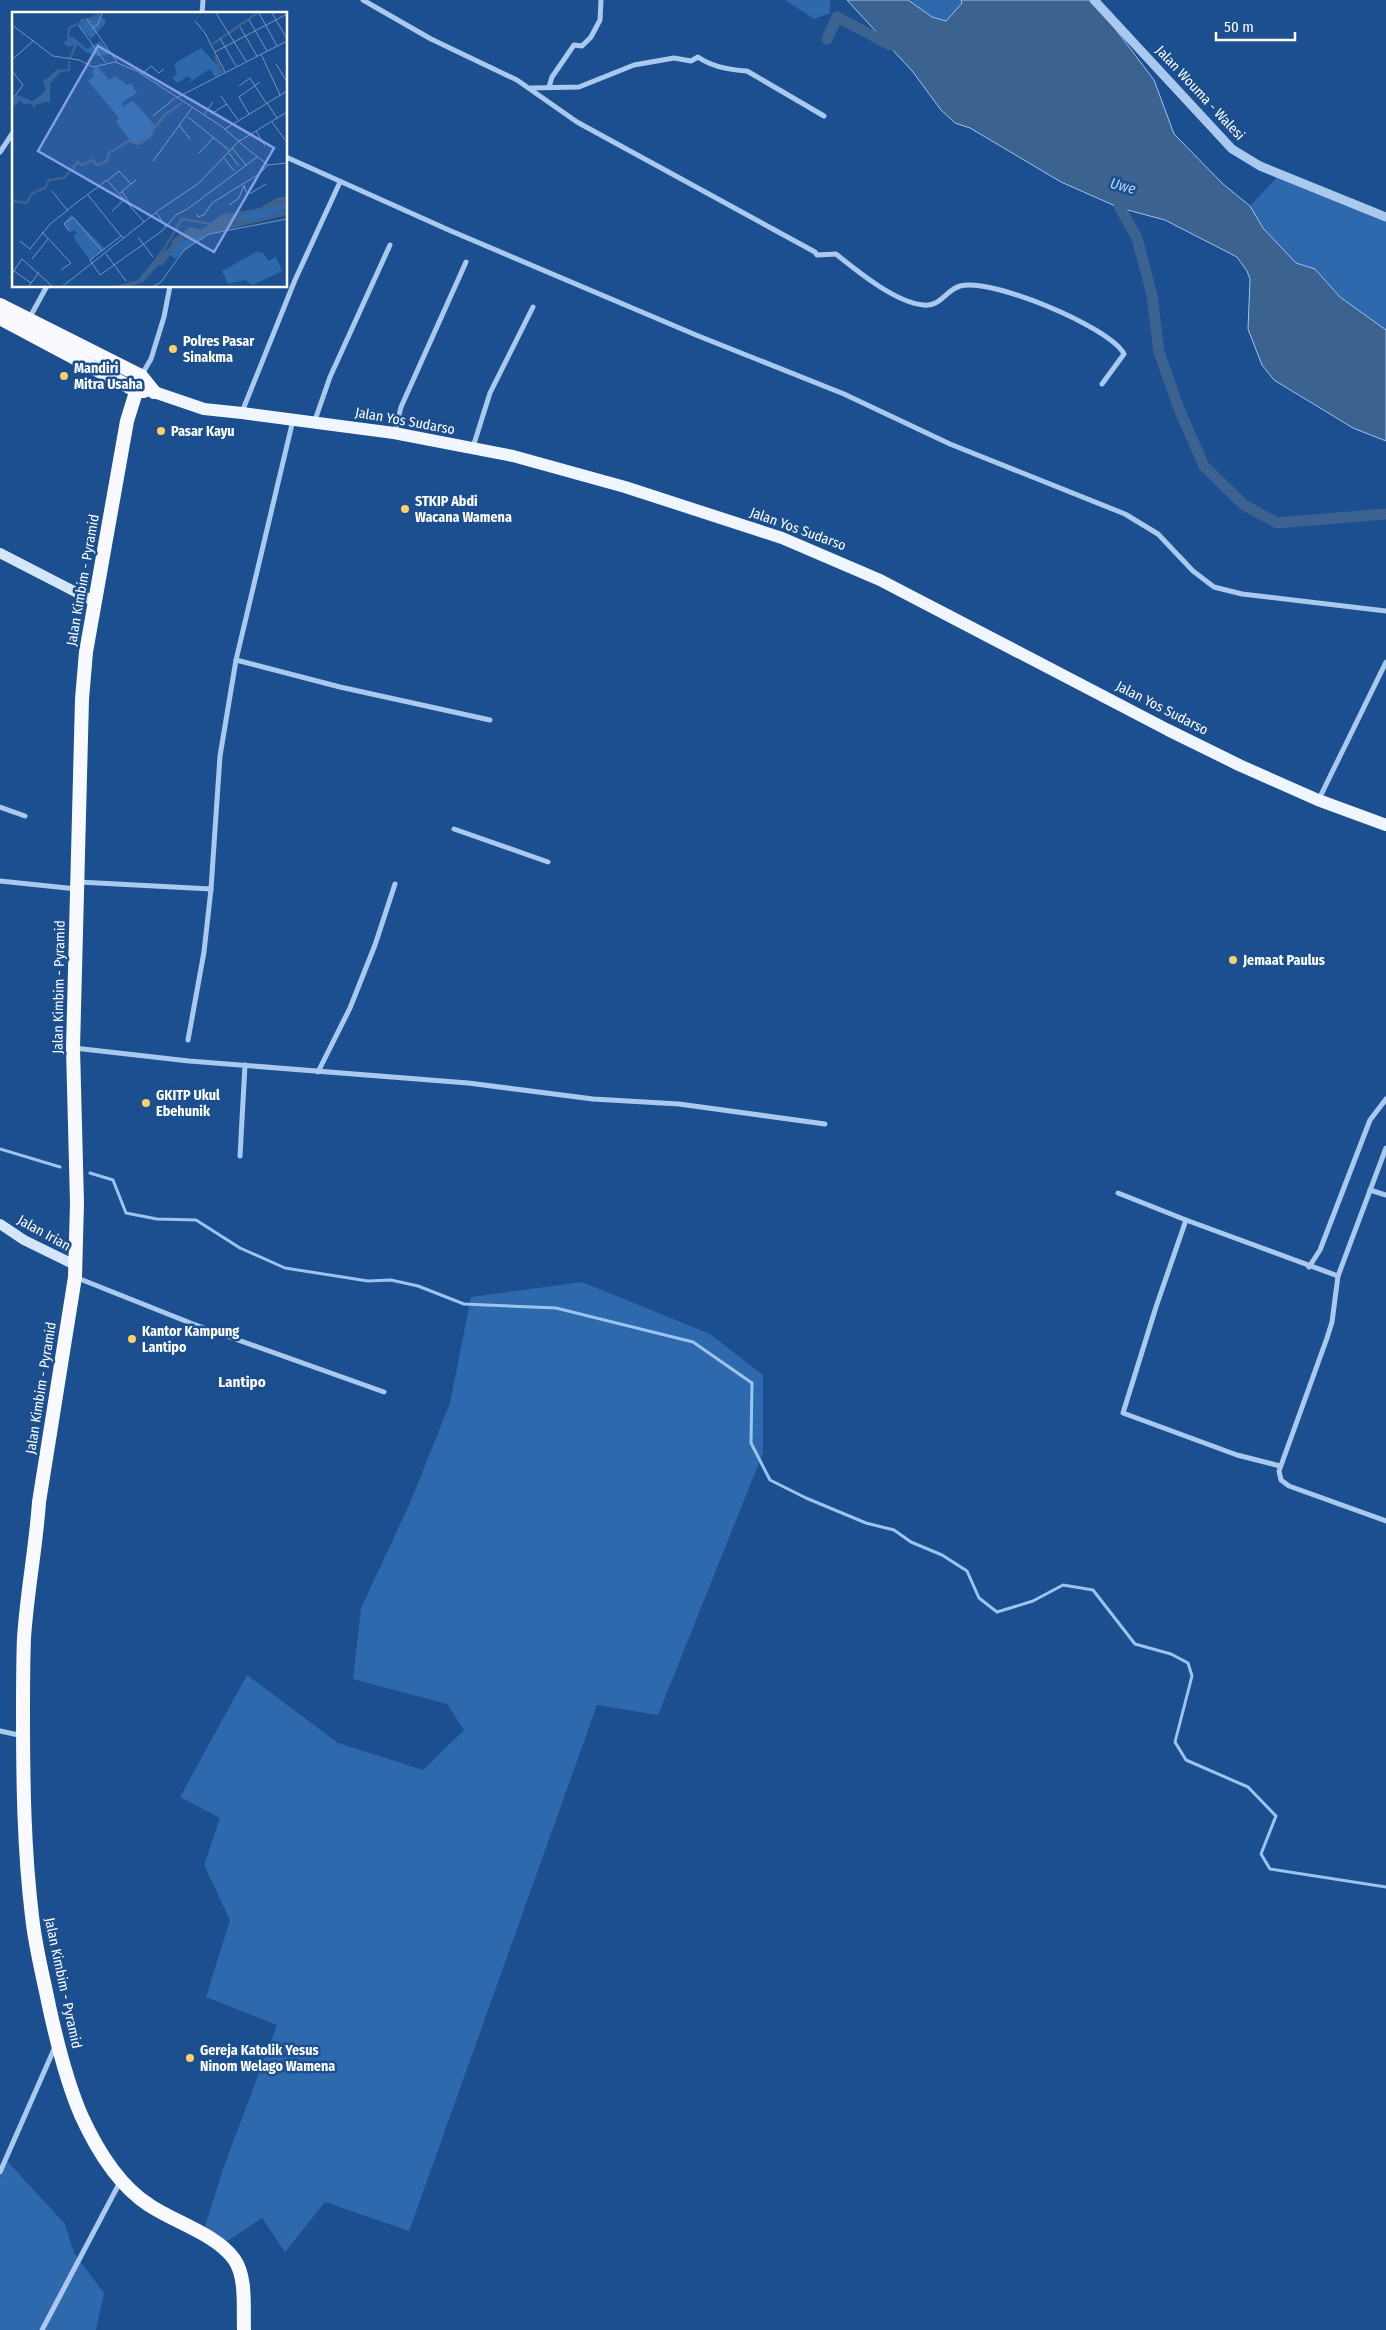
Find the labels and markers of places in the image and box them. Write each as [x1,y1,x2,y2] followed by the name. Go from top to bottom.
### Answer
[183,333,255,366] place label: Polres Pasar Sinakma
[167,343,179,355] marker: Polres Pasar Sinakma
[74,360,143,393] place label: Mandiri Mitra Usaha
[58,370,70,382] marker: Mandiri Mitra Usaha
[171,423,235,440] place label: Pasar Kayu
[155,425,167,437] marker: Pasar Kayu
[415,493,512,526] place label: STKIP Abdi Wacana Wamena
[399,503,411,515] marker: STKIP Abdi Wacana Wamena
[1242,952,1325,969] place label: Jemaat Paulus
[1227,954,1239,966] marker: Jemaat Paulus
[156,1087,220,1120] place label: GKITP Ukul Ebehunik
[140,1097,152,1109] marker: GKITP Ukul Ebehunik
[142,1323,239,1356] place label: Kantor Kampung Lantipo
[126,1333,138,1345] marker: Kantor Kampung Lantipo
[200,2042,335,2075] place label: Gereja Katolik Yesus Ninom Welago Wamena
[184,2052,196,2064] marker: Gereja Katolik Yesus Ninom Welago Wamena

